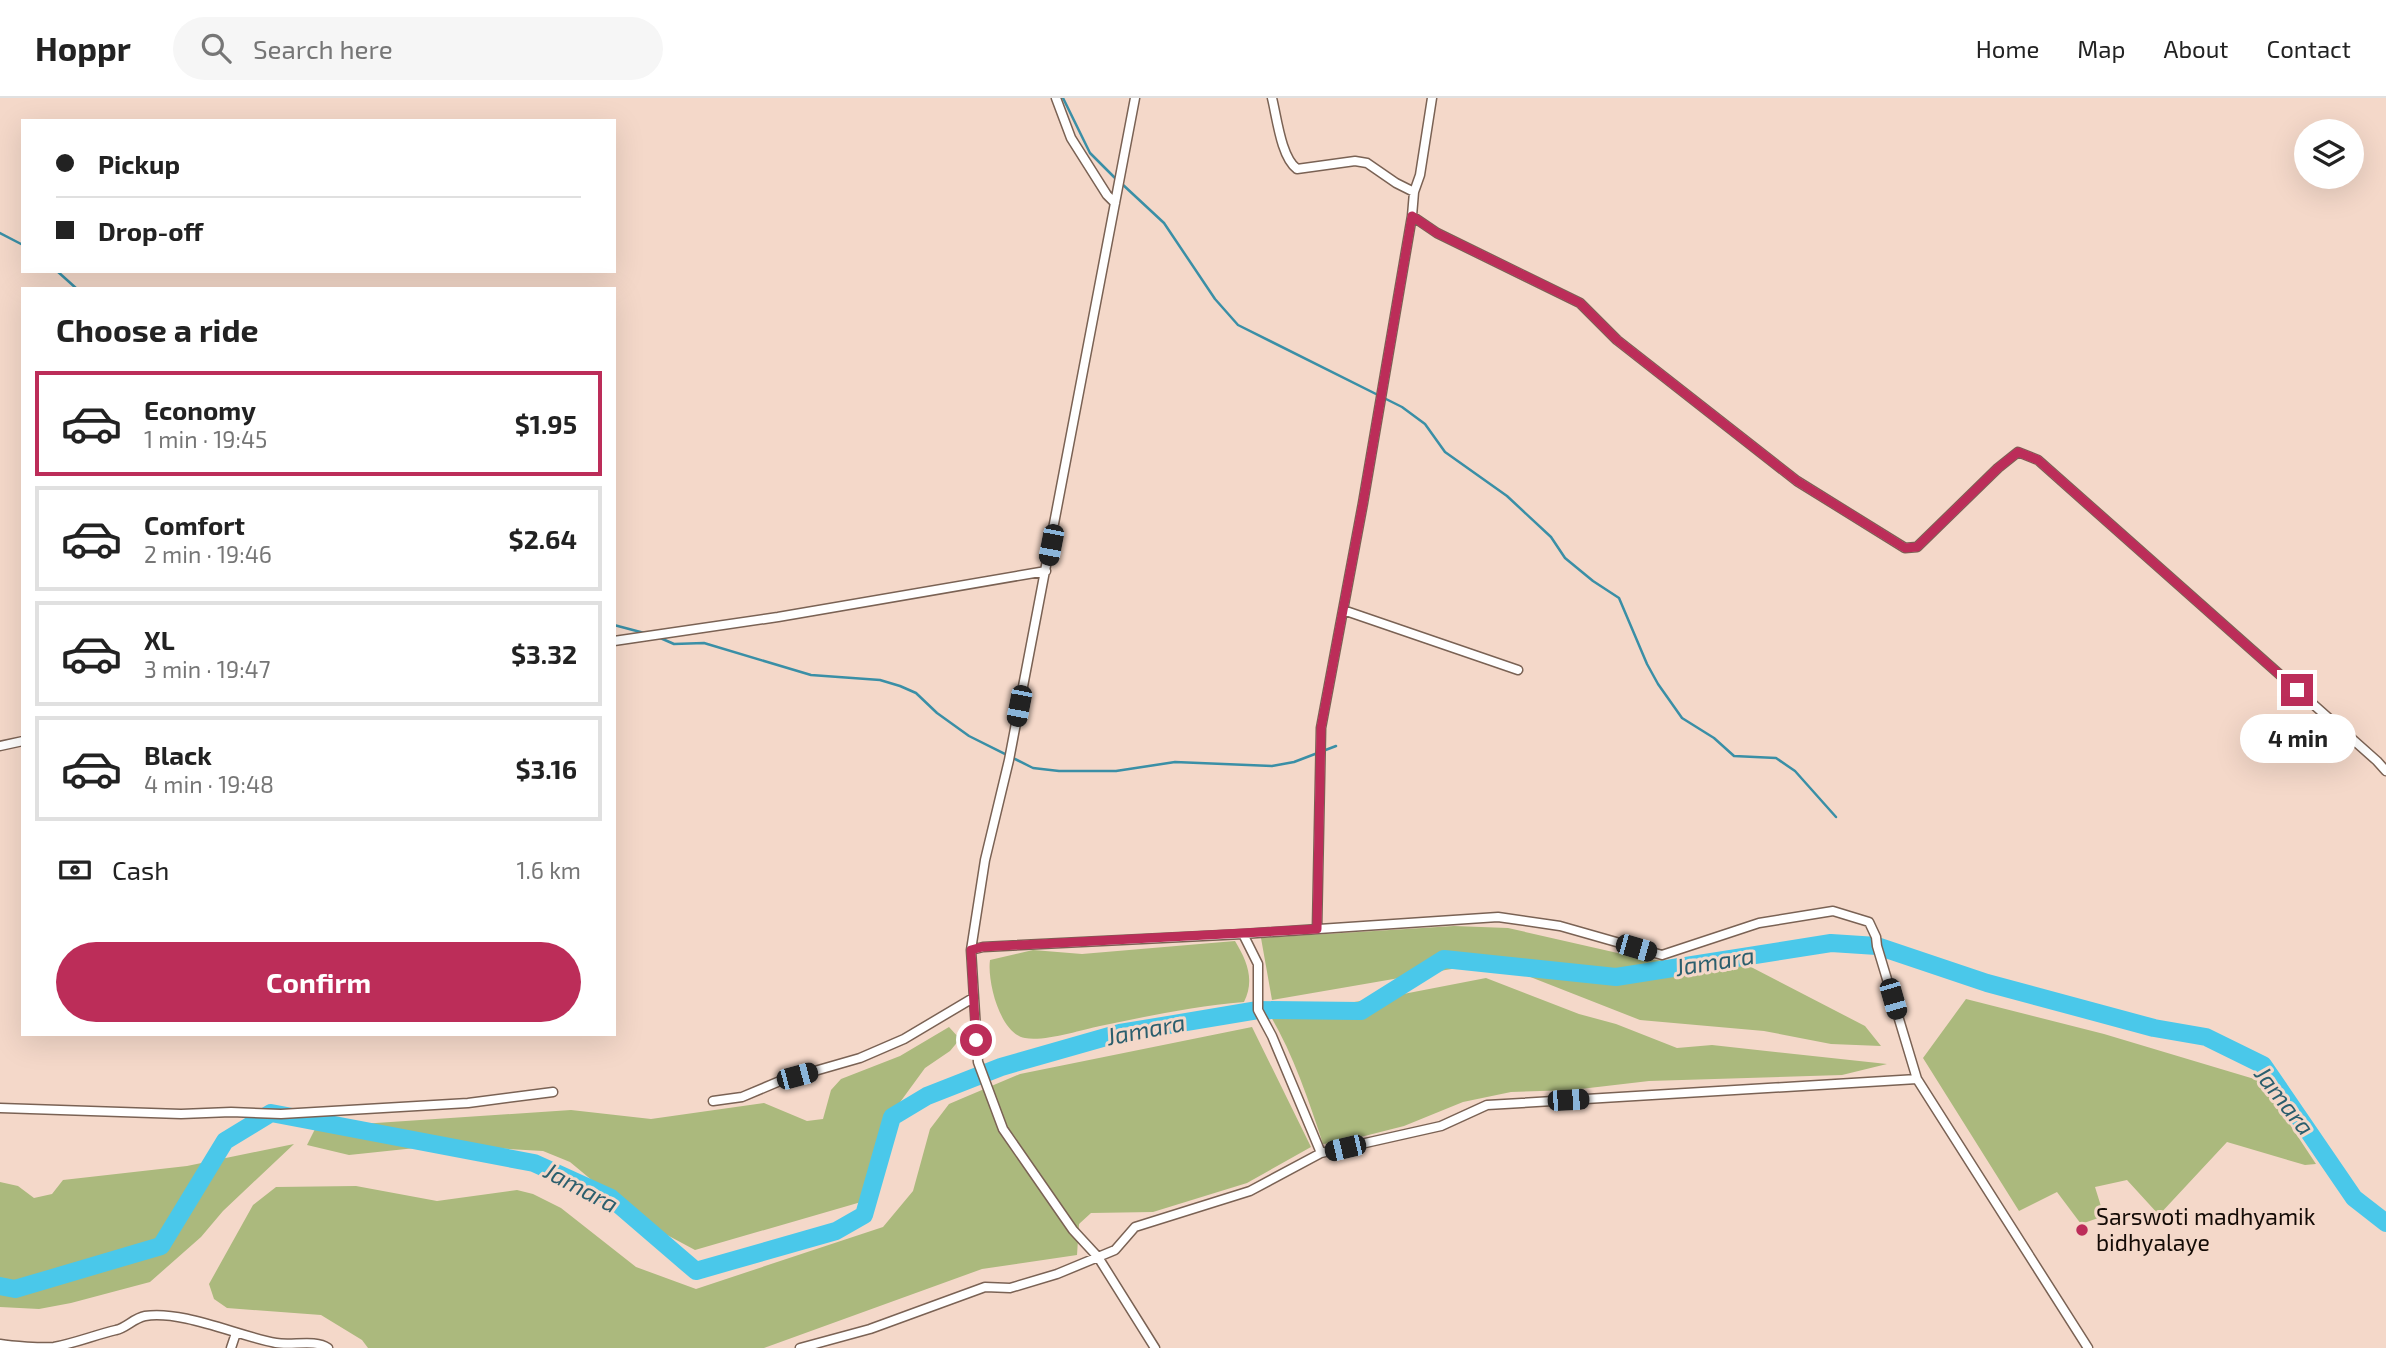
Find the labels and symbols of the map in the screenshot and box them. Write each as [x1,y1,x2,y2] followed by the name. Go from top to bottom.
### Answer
[1037,522,1066,568] car
[2281,674,2313,706] route end
[1005,683,1034,729] car
[2239,714,2355,764] callout: 4 min
[1613,932,1660,964] car
[1672,940,1756,981] water label: Jamara
[1878,976,1909,1022] car
[1103,1007,1188,1051] water label: Jamara
[960,1024,992,1056] route start
[2249,1059,2321,1140] water label: Jamara
[774,1060,821,1092] car
[1547,1088,1590,1112] car
[1323,1133,1368,1163] car
[539,1155,624,1218] water label: Jamara
[2096,1202,2316,1256] place label: Sarswoti madhyamik bidhyalaye
[2074,1222,2090,1238] marker: Sarswoti madhyamik bidhyalaye

